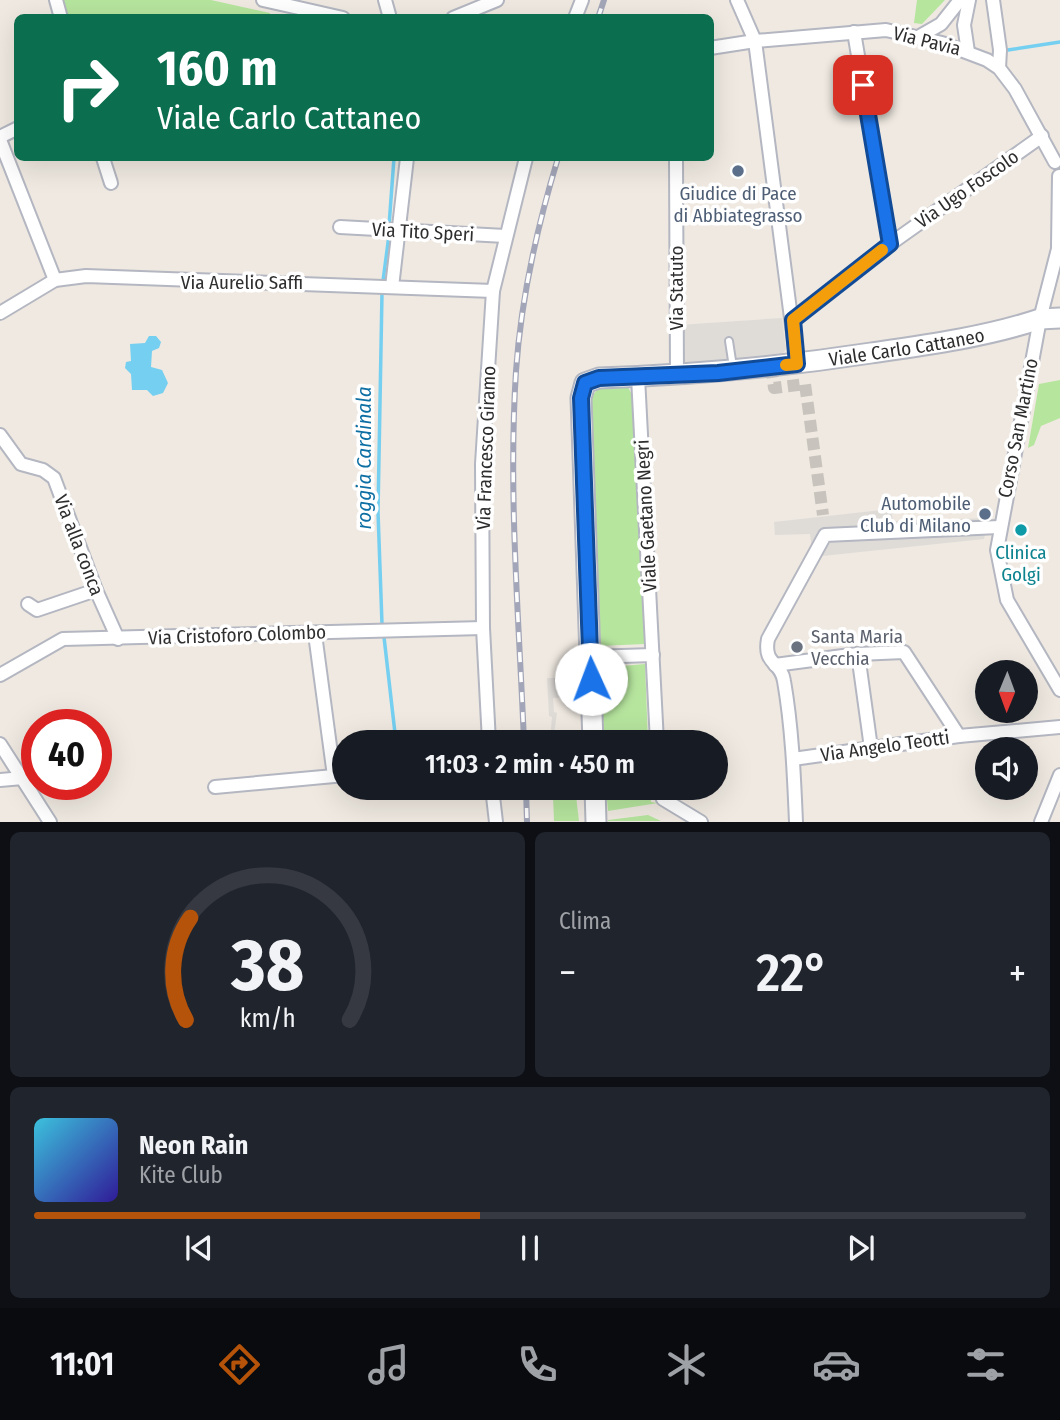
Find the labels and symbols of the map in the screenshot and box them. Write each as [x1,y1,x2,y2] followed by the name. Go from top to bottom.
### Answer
[891,22,963,60] street label: Via Pavia
[833,55,893,115] pin
[911,145,1023,233] street label: Via Ugo Foscolo
[730,163,746,179] marker: Giudice di Pace di Abbiategrasso
[673,182,803,227] place label: Giudice di Pace di Abbiategrasso
[371,218,475,246] street label: Via Tito Speri
[665,245,688,331] street label: Via Statuto
[181,271,303,294] street label: Via Aurelio Saffi
[827,323,986,370] street label: Viale Carlo Cattaneo
[993,356,1043,500] street label: Corso San Martino
[472,365,500,531] street label: Via Francesco Giramo
[351,386,377,530] water label: roggia Cardinala
[631,439,661,593] street label: Viale Gaetano Negri
[49,491,109,599] street label: Via alla conca
[860,492,971,537] place label: Automobile Club di Milano
[977,506,993,522] marker: Automobile Club di Milano
[1013,522,1029,538] marker: Clinica Golgi
[995,541,1047,586] place label: Clinica Golgi
[148,620,326,650] street label: Via Cristoforo Colombo
[811,625,903,670] place label: Santa Maria Vecchia
[789,639,805,655] marker: Santa Maria Vecchia
[554,642,628,716] position arrow
[975,660,1038,723] north arrow
[21,709,112,800] speed limit sign: 40
[819,726,951,766] street label: Via Angelo Teotti

